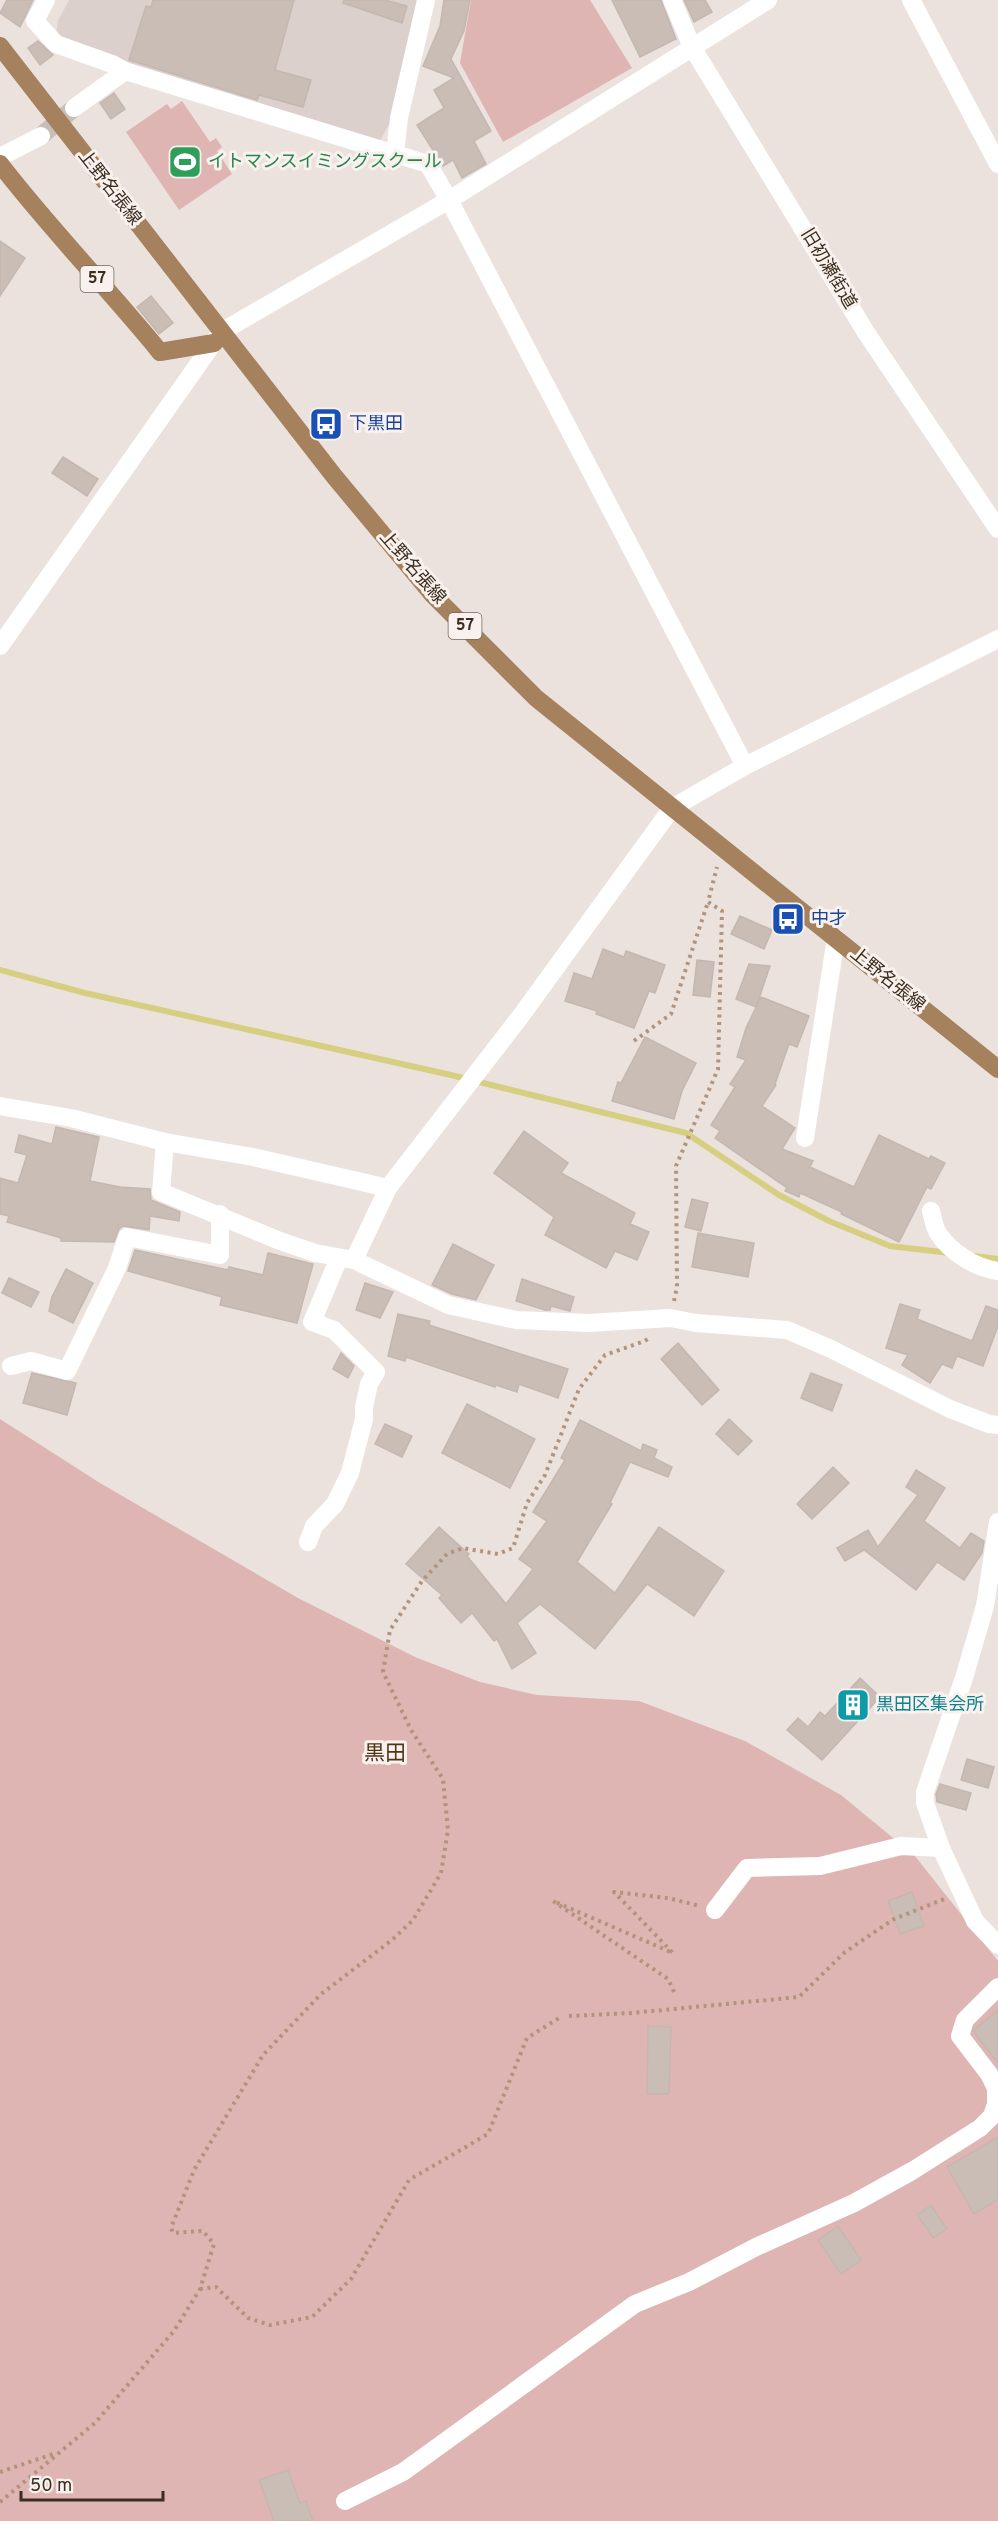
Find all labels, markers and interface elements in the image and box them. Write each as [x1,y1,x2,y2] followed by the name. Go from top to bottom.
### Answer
[167,144,203,180] sports icon: イトマンスイミングスクール
[72,145,146,231] street label: 上野名張線
[208,151,442,174] place label: イトマンスイミングスクール
[795,225,861,313] street label: 旧初瀬街道
[80,266,114,292] road number: 57
[308,406,344,442] bus stop icon: 下黒田
[349,413,403,436] place label: 下黒田
[374,526,450,610] street label: 上野名張線
[448,613,482,639] road number: 57
[770,901,806,937] bus stop icon: 中才
[811,908,847,931] place label: 中才
[845,943,929,1017] street label: 上野名張線
[835,1687,871,1723] building icon: 黒田区集会所
[876,1694,984,1717] place label: 黒田区集会所
[364,1741,406,1768] district label: 黒田
[21,2464,164,2502] scale bar
[30,2475,72,2498] text: 50 m

